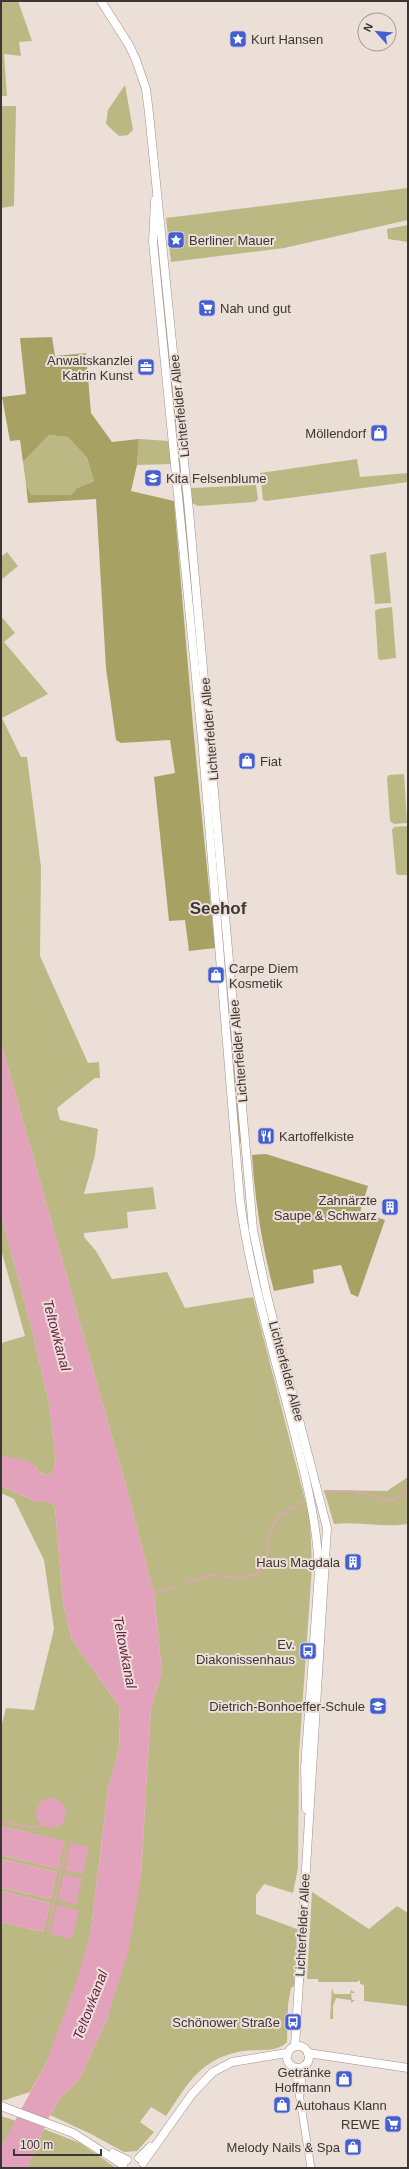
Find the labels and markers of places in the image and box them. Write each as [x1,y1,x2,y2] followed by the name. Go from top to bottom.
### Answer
[228,29,248,49] place icon: Kurt Hansen
[251,32,323,47] place label: Kurt Hansen
[166,230,186,250] place icon: Berliner Mauer
[189,233,275,248] place label: Berliner Mauer
[197,298,217,318] supermarket icon: Nah und gut
[220,301,291,316] place label: Nah und gut
[47,353,133,383] place label: Anwaltskanzlei Katrin Kunst
[136,357,156,377] office icon: Anwaltskanzlei Katrin Kunst
[369,423,389,443] shop icon: Möllendorf
[305,426,366,441] place label: Möllendorf
[143,468,163,488] school or university icon: Kita Felsenblume
[166,471,266,486] place label: Kita Felsenblume
[237,751,257,771] shop icon: Fiat
[260,754,282,769] place label: Fiat
[229,961,298,991] place label: Carpe Diem Kosmetik
[206,965,226,985] shop icon: Carpe Diem Kosmetik
[256,1126,276,1146] restaurant icon: Kartoffelkiste
[279,1129,354,1144] place label: Kartoffelkiste
[274,1193,377,1223] place label: Zahnärzte Saupe & Schwarz
[380,1197,400,1217] building icon: Zahnärzte Saupe & Schwarz
[343,1552,363,1572] building icon: Haus Magdala
[256,1555,341,1570] place label: Haus Magdala
[196,1637,295,1667] place label: Ev. Diakonissenhaus
[298,1641,318,1661] bus stop icon: Ev. Diakonissenhaus
[368,1696,388,1716] school or university icon: Dietrich-Bonhoeffer-Schule
[209,1699,365,1714] place label: Dietrich-Bonhoeffer-Schule
[283,2012,303,2032] bus stop icon: Schönower Straße
[172,2015,280,2030] place label: Schönower Straße
[275,2065,331,2095] place label: Getränke Hoffmann
[334,2069,354,2089] shop icon: Getränke Hoffmann
[272,2095,292,2115] shop icon: Autohaus Klann
[295,2098,387,2113] place label: Autohaus Klann
[383,2114,403,2134] supermarket icon: REWE
[341,2117,380,2132] place label: REWE
[343,2137,363,2157] shop icon: Melody Nails & Spa
[227,2140,341,2155] place label: Melody Nails & Spa

